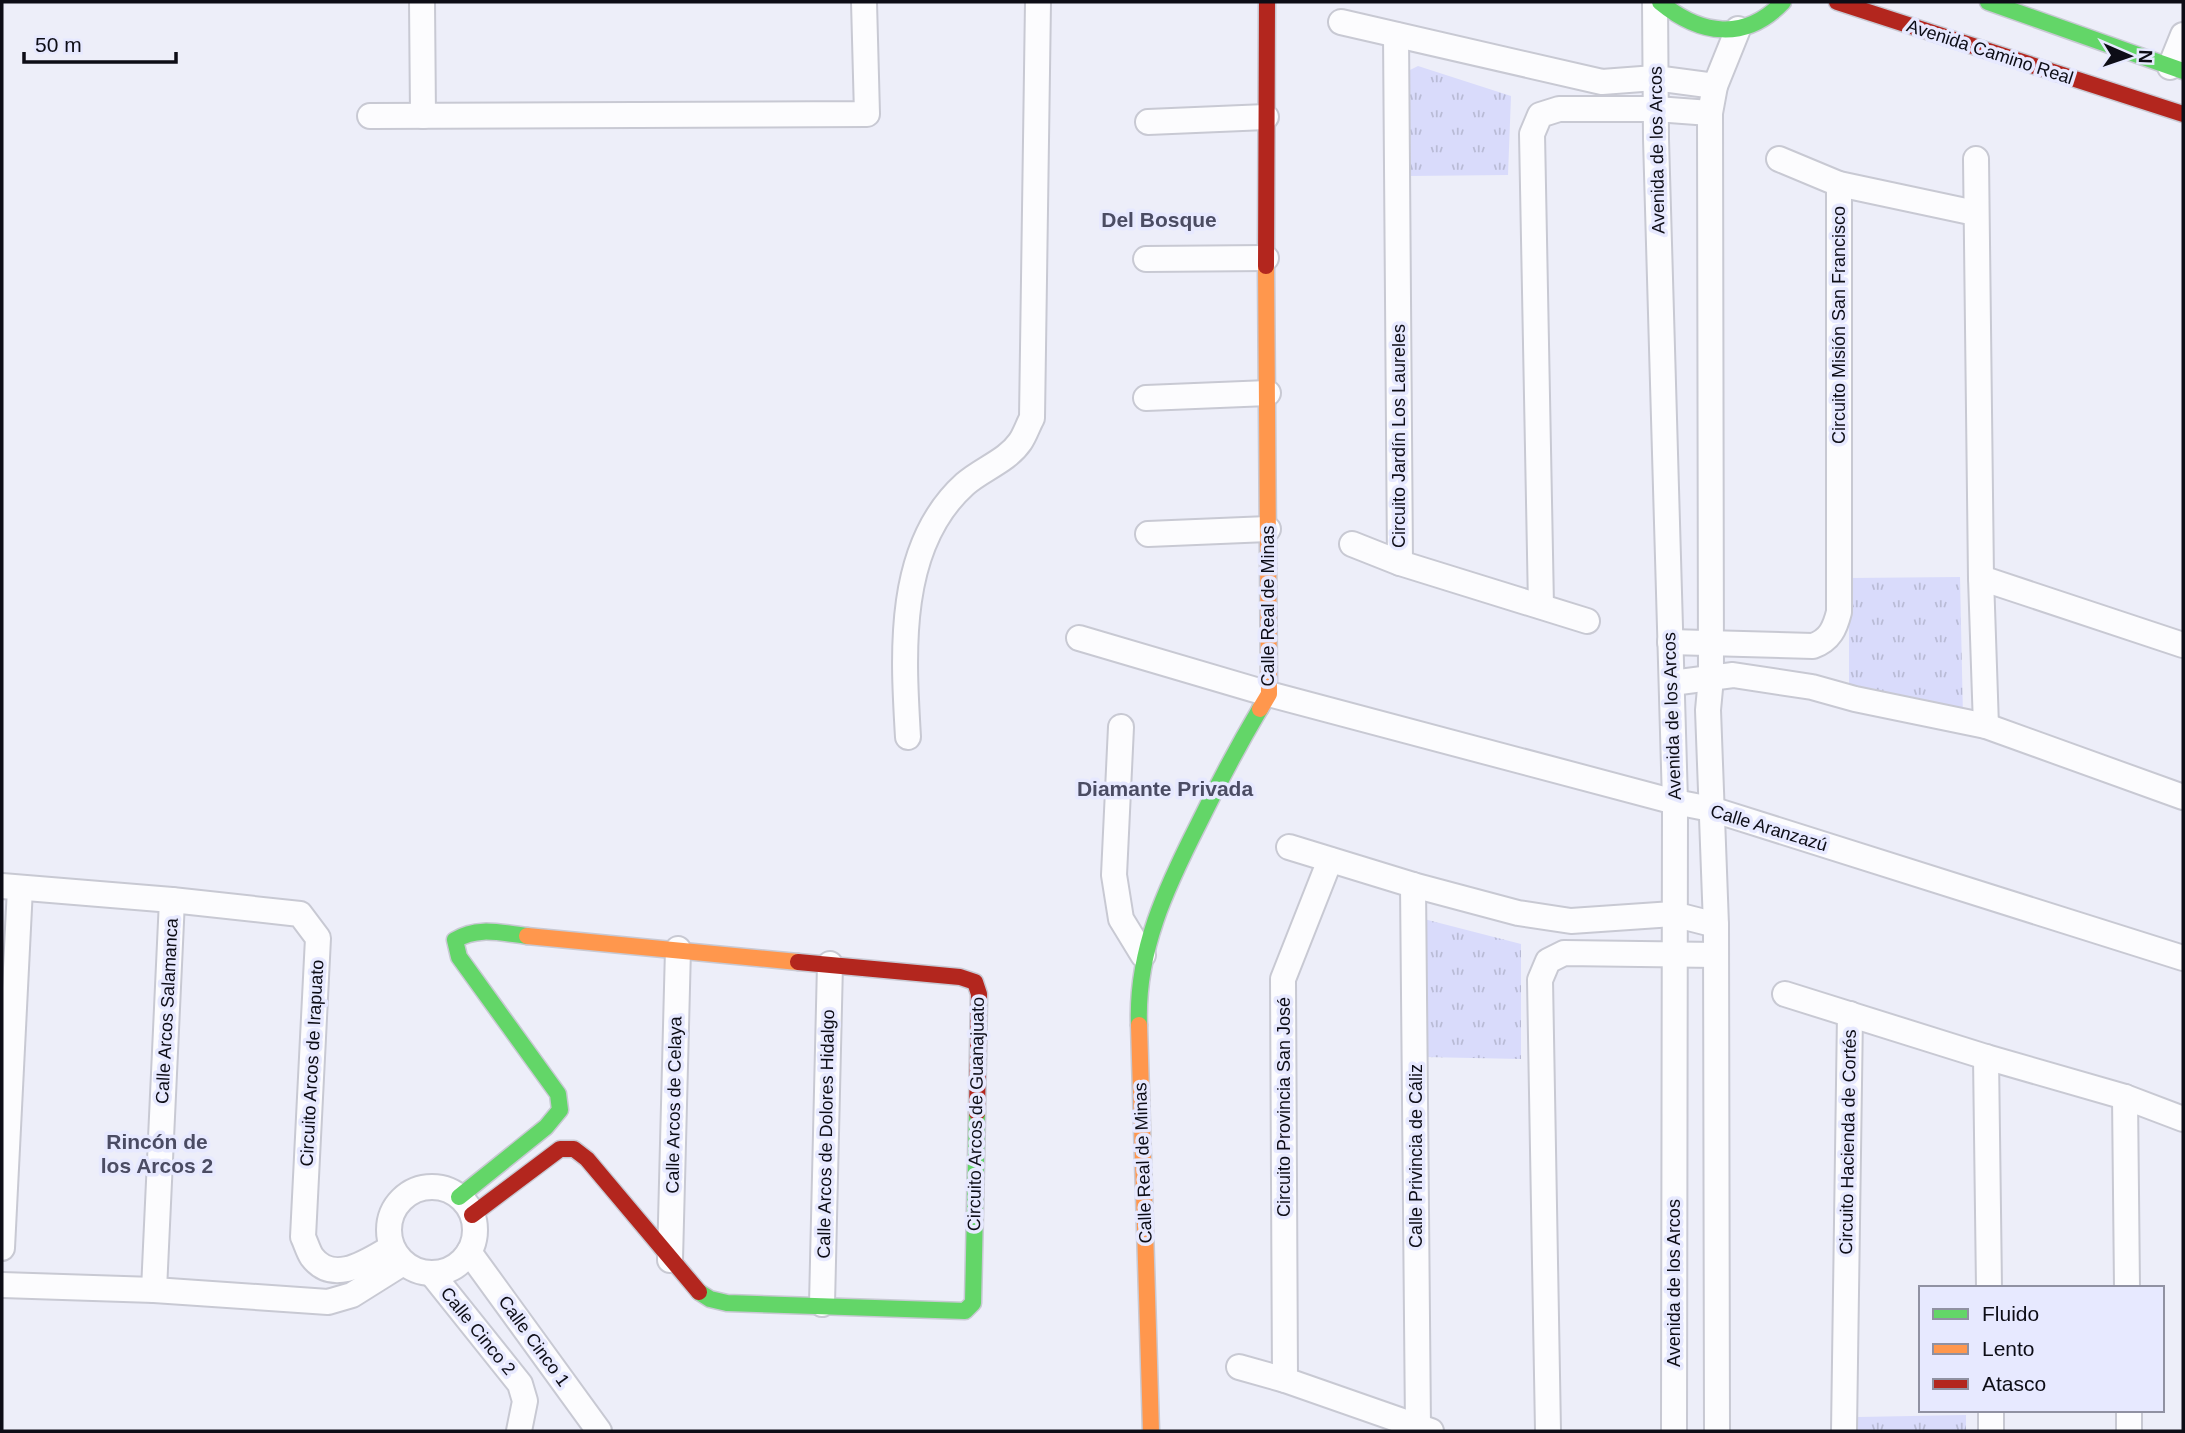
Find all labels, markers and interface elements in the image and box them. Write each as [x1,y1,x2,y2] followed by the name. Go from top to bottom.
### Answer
[1904,16,2076,88] street label: Avenida Camino Real
[24,21,177,65] scale bar
[2094,21,2164,91] north arrow
[35,33,82,56] text: 50 m
[2135,49,2156,64] text: N
[1646,66,1668,234] street label: Avenida de los Arcos
[1829,206,1849,444] street label: Circuito Misión San Francisco
[1101,208,1217,231] district label: Del Bosque
[1389,324,1409,548] street label: Circuito Jardín Los Laureles
[1258,525,1278,687] street label: Calle Real de Minas
[1659,632,1685,800] street label: Avenida de los Arcos
[1077,777,1253,800] district label: Diamante Privada
[1708,801,1830,855] street label: Calle Aranzazú
[152,917,182,1104] street label: Calle Arcos Salamanca
[297,959,327,1167] street label: Circuito Arcos de Irapuato
[964,997,988,1231] street label: Circuito Arcos de Guanajuato
[1274,997,1294,1217] street label: Circuito Provincia San José
[814,1009,838,1259] street label: Calle Arcos de Dolores Hidalgo
[662,1015,686,1194] street label: Calle Arcos de Celaya
[1836,1029,1860,1255] street label: Circuito Hacienda de Cortés
[1406,1064,1426,1248] street label: Calle Privincia de Cáliz
[1130,1082,1156,1244] street label: Calle Real de Minas
[101,1130,213,1177] district label: Rincón de los Arcos 2
[1664,1199,1684,1367] street label: Avenida de los Arcos
[437,1283,519,1379] street label: Calle Cinco 2
[1919,1286,2164,1412] legend
[494,1292,574,1390] street label: Calle Cinco 1
[1982,1302,2039,1325] text: Fluido
[1982,1337,2035,1360] text: Lento
[1982,1372,2046,1395] text: Atasco

